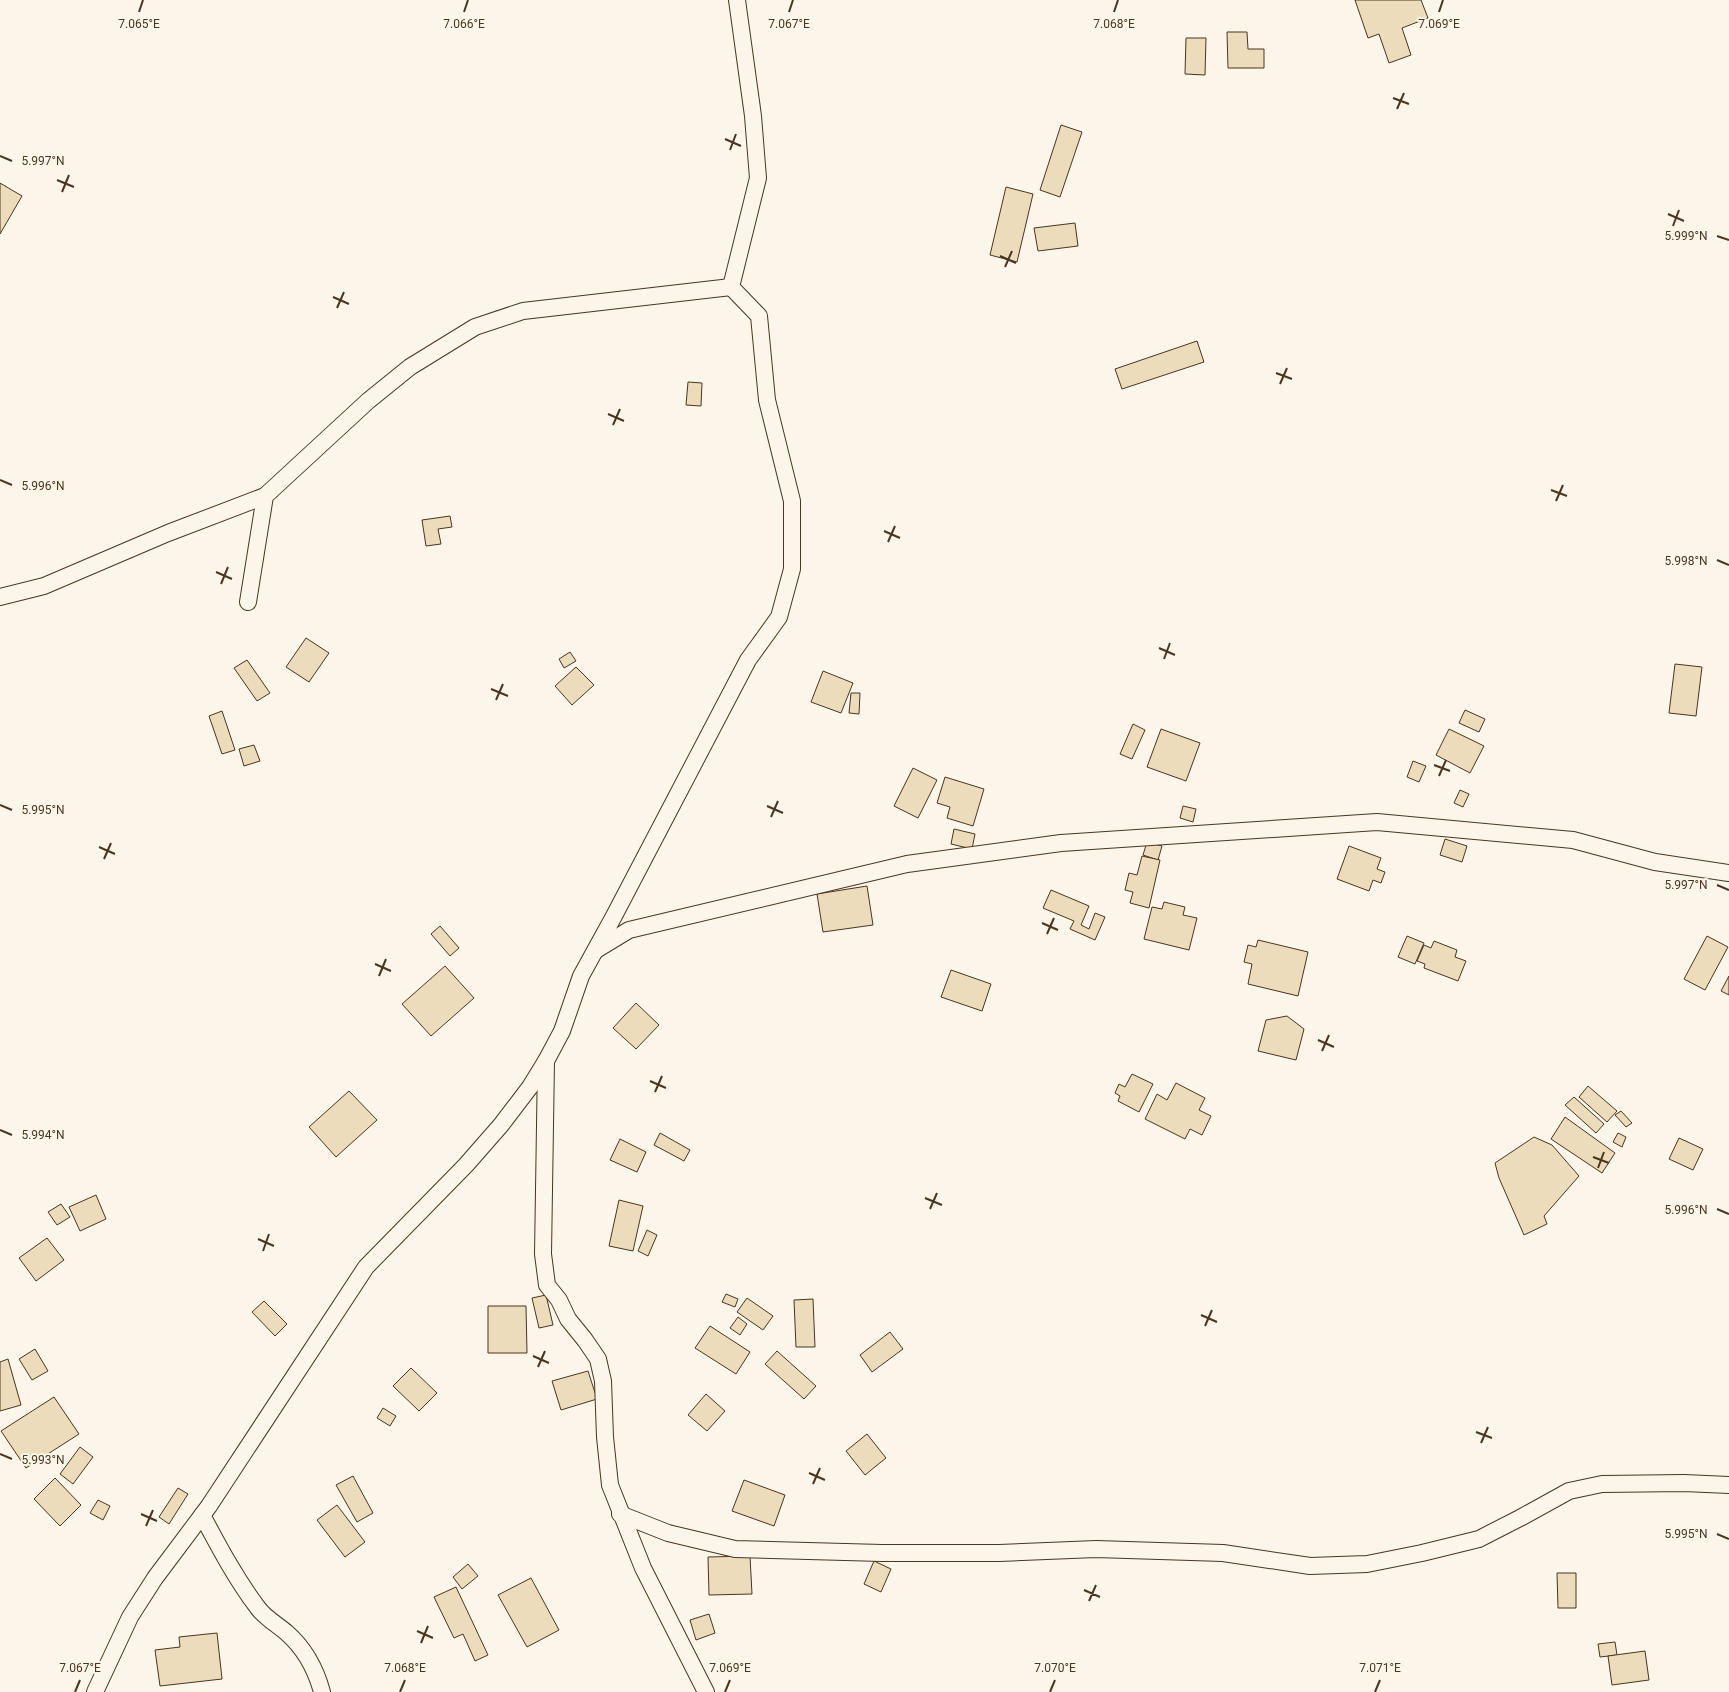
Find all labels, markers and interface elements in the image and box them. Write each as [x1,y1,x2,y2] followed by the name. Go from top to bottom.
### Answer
[118,17,160,31] text: 7.065°E
[443,17,485,31] text: 7.066°E
[768,17,810,31] text: 7.067°E
[1093,17,1135,31] text: 7.068°E
[1418,17,1460,31] text: 7.069°E
[21,154,65,168] text: 5.997°N
[1664,229,1708,243] text: 5.999°N
[21,479,65,493] text: 5.996°N
[1664,554,1708,568] text: 5.998°N
[21,803,65,817] text: 5.995°N
[1664,878,1708,892] text: 5.997°N
[21,1128,65,1142] text: 5.994°N
[1664,1203,1708,1217] text: 5.996°N
[21,1453,65,1467] text: 5.993°N
[1664,1527,1708,1541] text: 5.995°N
[59,1661,101,1675] text: 7.067°E
[384,1661,426,1675] text: 7.068°E
[709,1661,751,1675] text: 7.069°E
[1034,1661,1076,1675] text: 7.070°E
[1359,1661,1401,1675] text: 7.071°E

